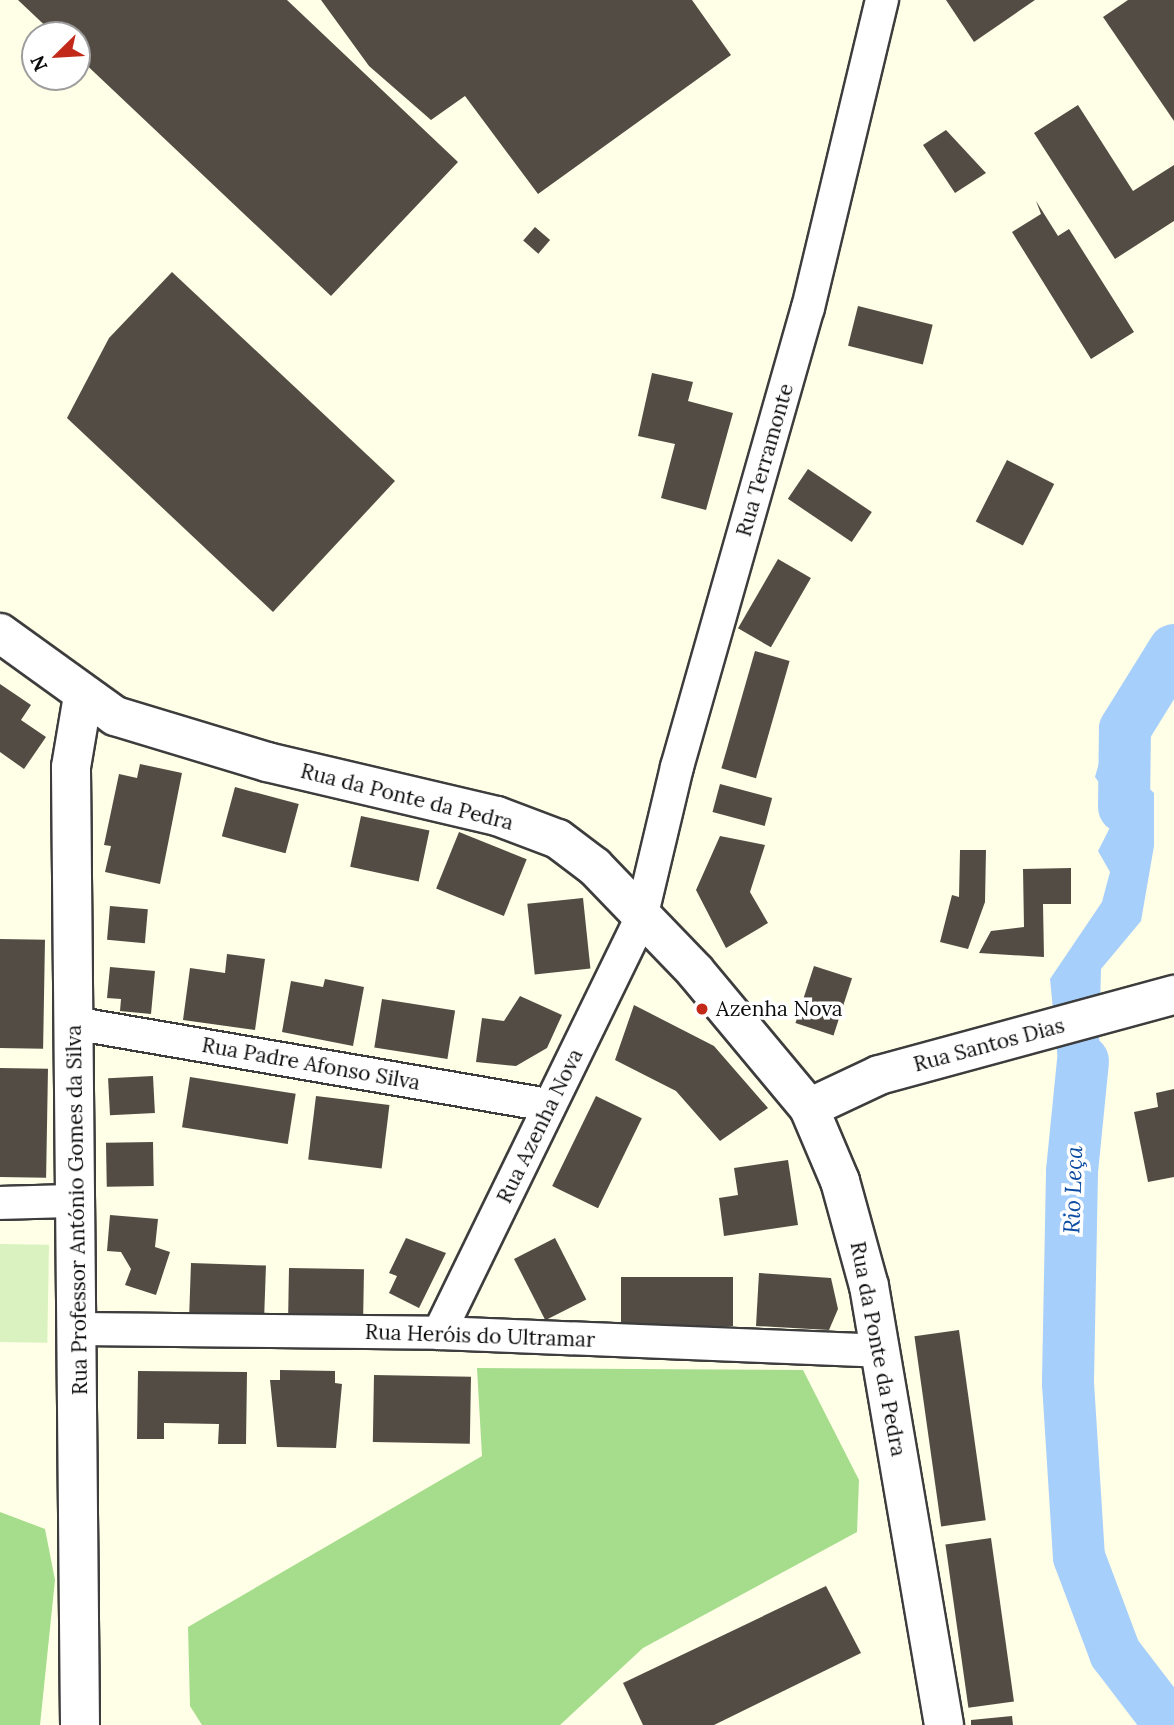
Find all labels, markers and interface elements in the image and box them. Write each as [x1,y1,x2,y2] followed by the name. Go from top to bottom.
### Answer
[21,21,91,91] north arrow
[25,52,53,75] text: N
[731,381,799,539] street label: Rua Terramonte
[298,758,516,836] street label: Rua da Ponte da Pedra
[716,996,843,1022] place label: Azenha Nova
[694,1001,710,1017] marker: Azenha Nova
[911,1013,1067,1077] street label: Rua Santos Dias
[61,1025,93,1395] street label: Rua Professor António Gomes da Silva
[200,1032,422,1096] street label: Rua Padre Afonso Silva
[492,1045,588,1207] street label: Rua Azenha Nova
[1058,1146,1088,1234] water label: Rio Leça
[845,1239,911,1459] street label: Rua da Ponte da Pedra
[365,1319,595,1353] street label: Rua Heróis do Ultramar

